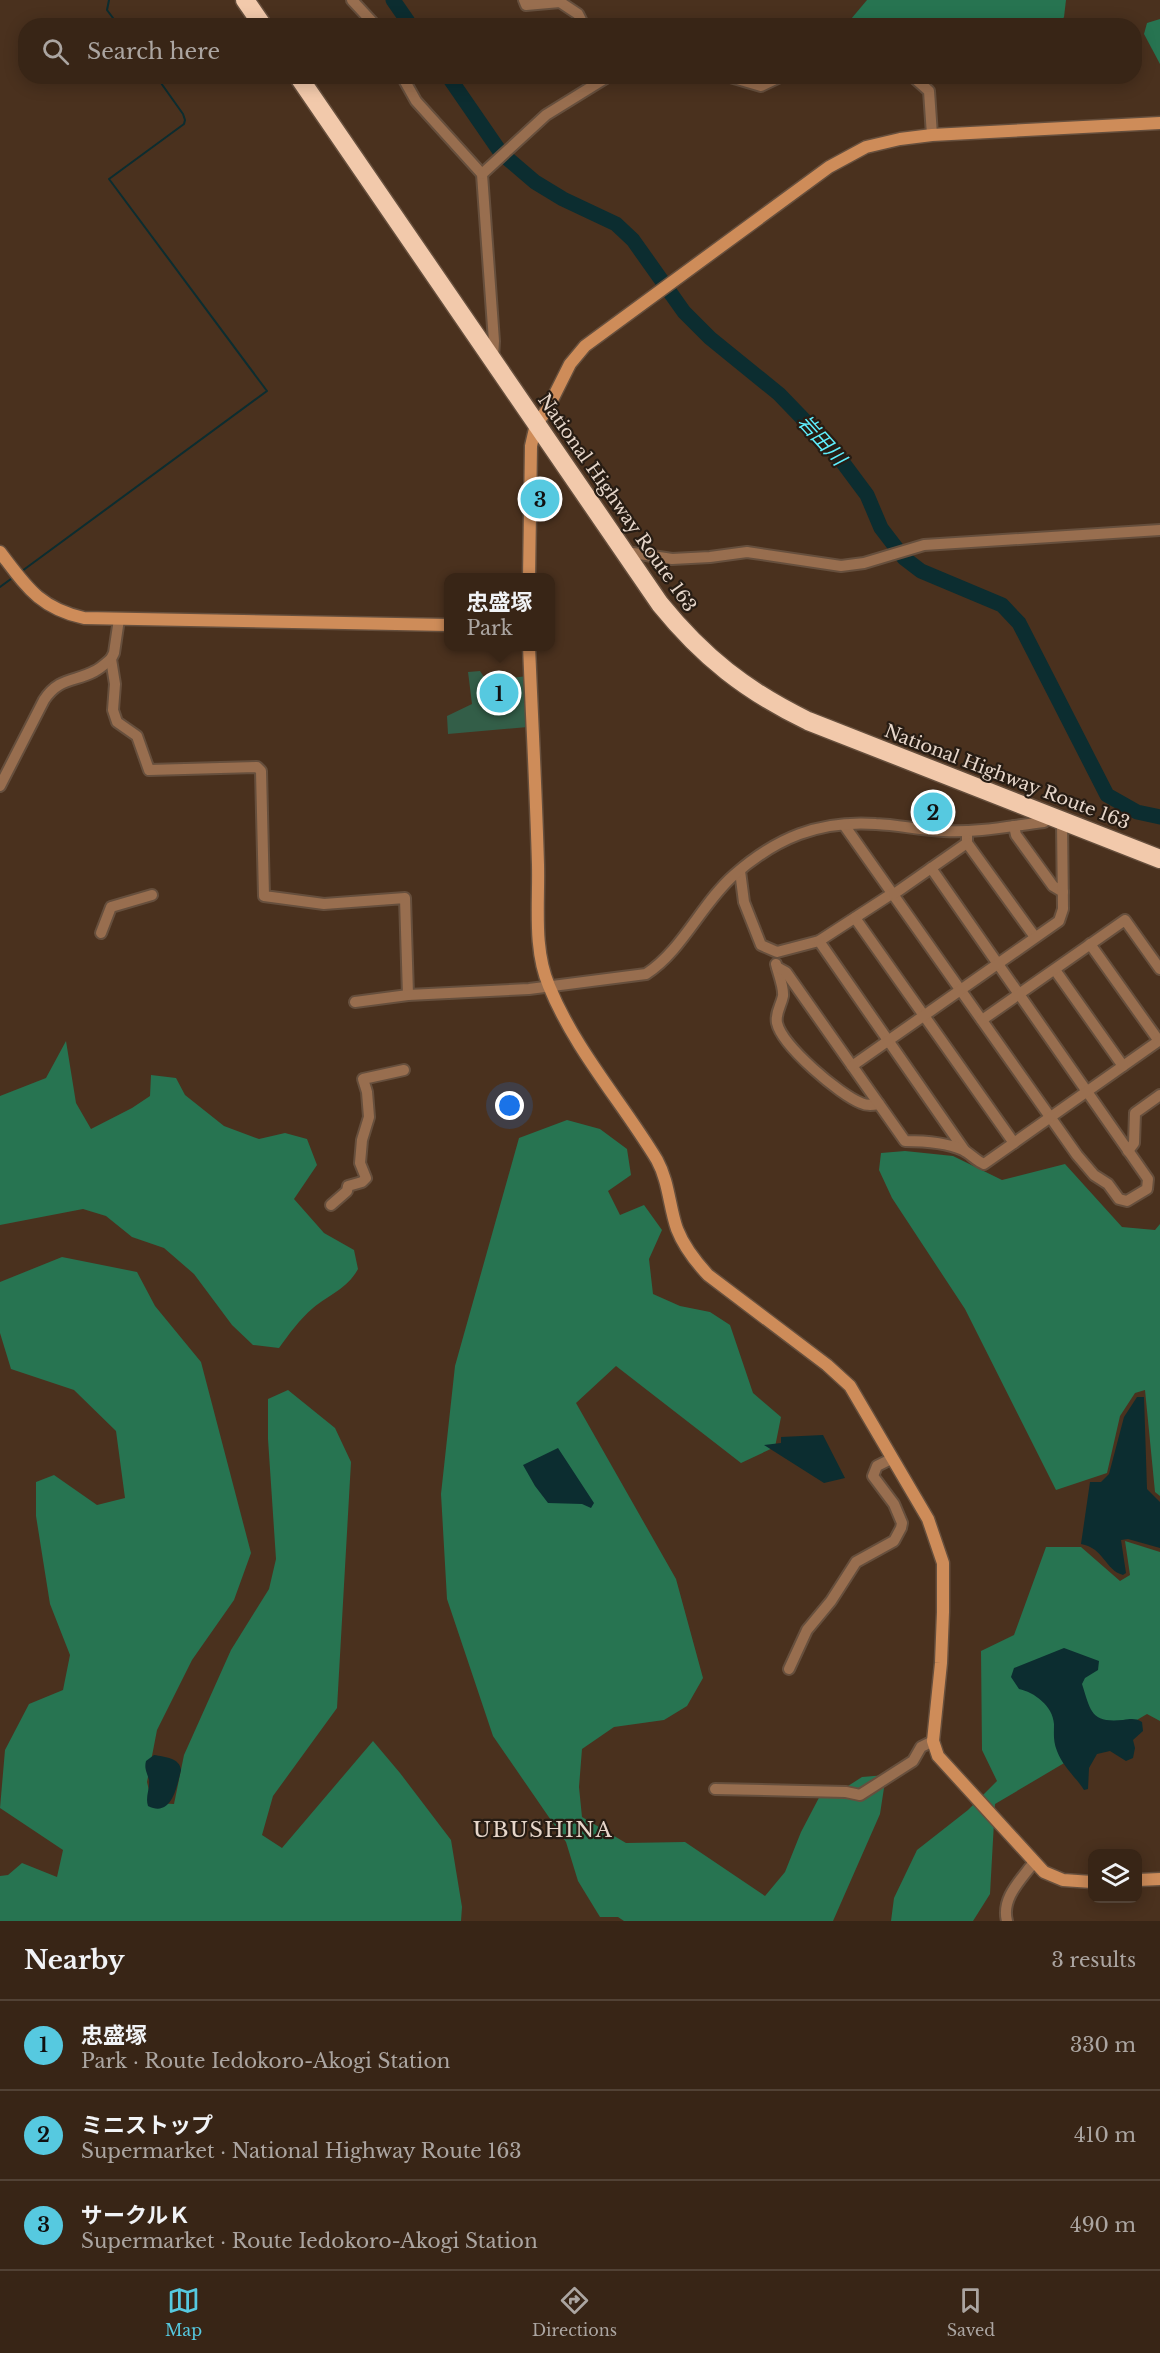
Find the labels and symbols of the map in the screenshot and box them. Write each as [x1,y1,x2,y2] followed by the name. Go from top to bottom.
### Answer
[533,390,701,616] street label: National Highway Route 163
[793,410,852,472] water label: 岩田川
[520,476,560,522] pin: 3
[480,670,518,716] pin: 1
[881,720,1133,834] street label: National Highway Route 163
[914,790,952,834] pin: 2
[495,1091,524,1120] your location
[473,1817,613,1843] district label: UBUSHINA

